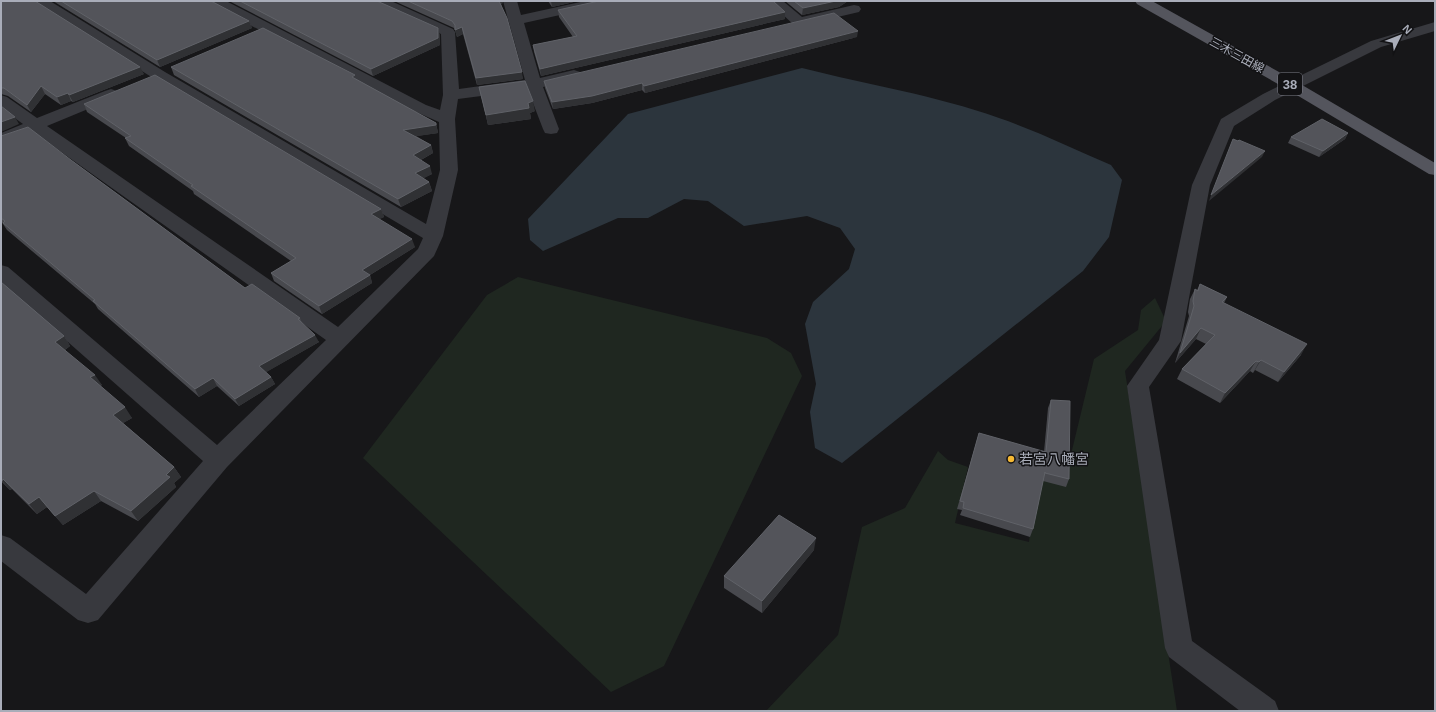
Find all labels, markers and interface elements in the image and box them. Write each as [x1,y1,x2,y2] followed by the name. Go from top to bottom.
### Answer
[1380,16,1420,56] north arrow
[1400,22,1414,36] text: N
[1207,34,1267,76] street label: 三木三田線
[1278,73,1302,95] road number: 38
[1019,451,1089,467] place label: 若宮八幡宮
[1006,454,1016,464] marker: 若宮八幡宮

